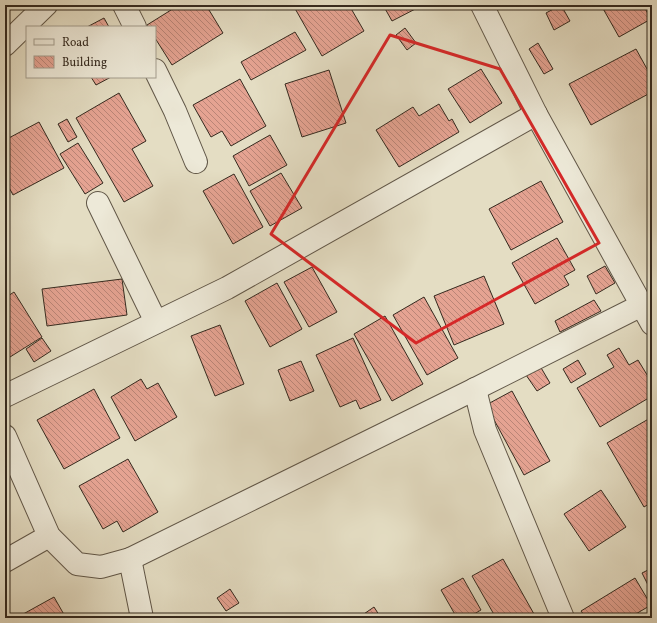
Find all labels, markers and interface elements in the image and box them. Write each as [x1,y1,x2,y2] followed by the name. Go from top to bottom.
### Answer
[26,26,156,78] legend
[62,35,89,51] text: Road
[62,55,107,71] text: Building

